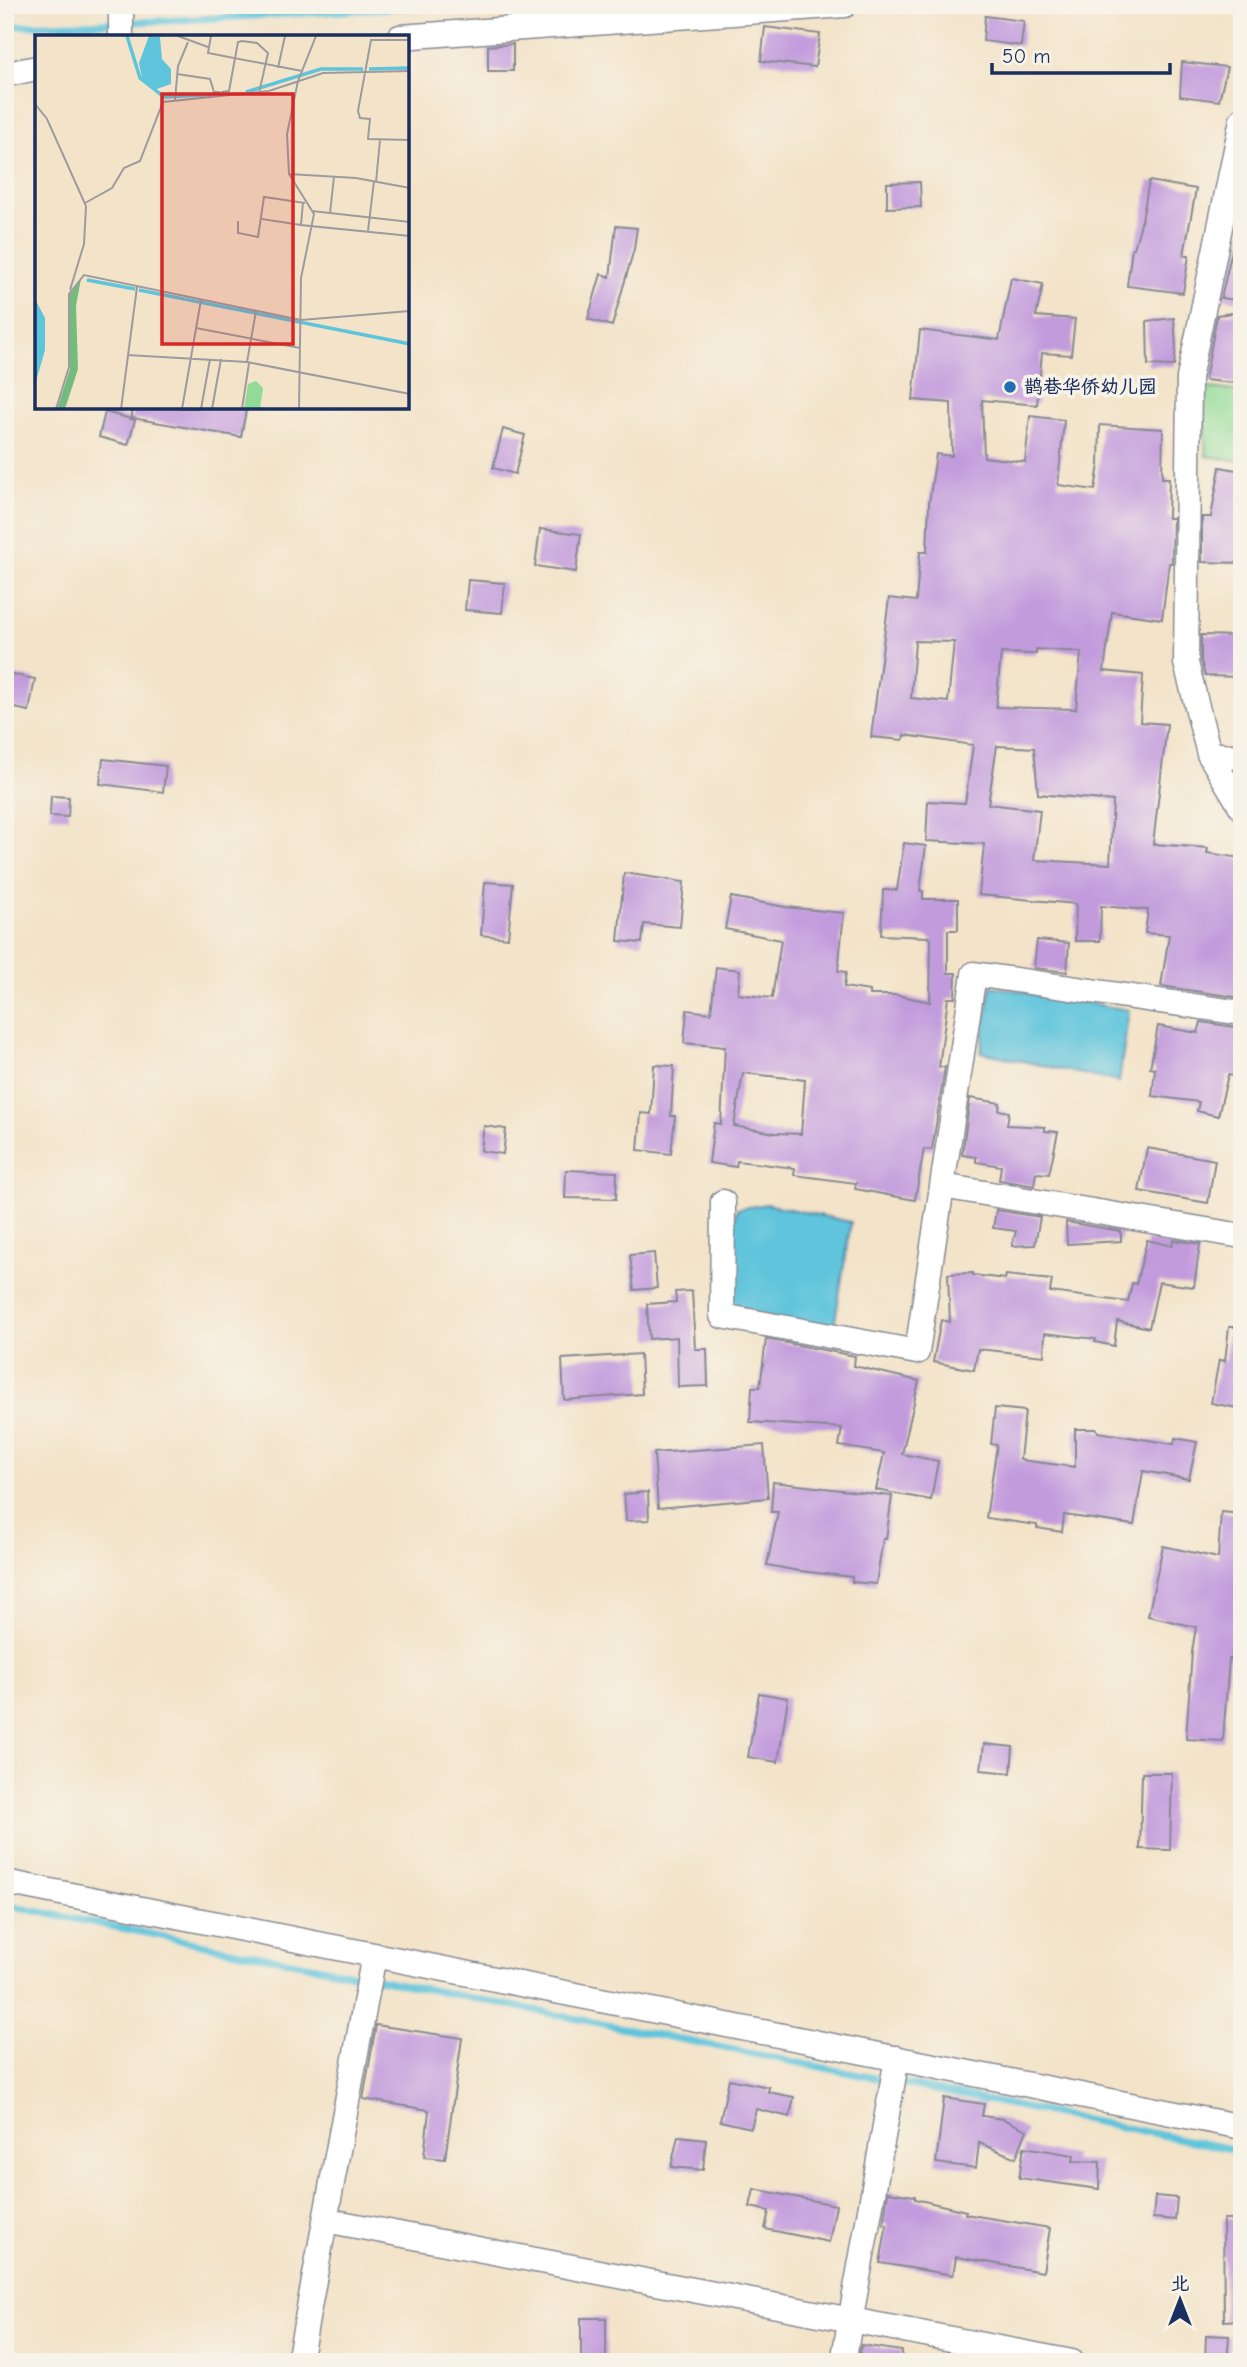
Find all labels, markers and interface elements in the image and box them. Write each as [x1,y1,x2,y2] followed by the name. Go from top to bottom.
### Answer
[992,32,1170,76] scale bar
[35,35,410,410] inset map
[1002,44,1051,68] text: 50 m
[1024,376,1157,398] place label: 鹊巷华侨幼儿园
[1002,379,1018,395] marker: 鹊巷华侨幼儿园
[1146,2266,1216,2336] north arrow
[1170,2273,1190,2295] text: 北

